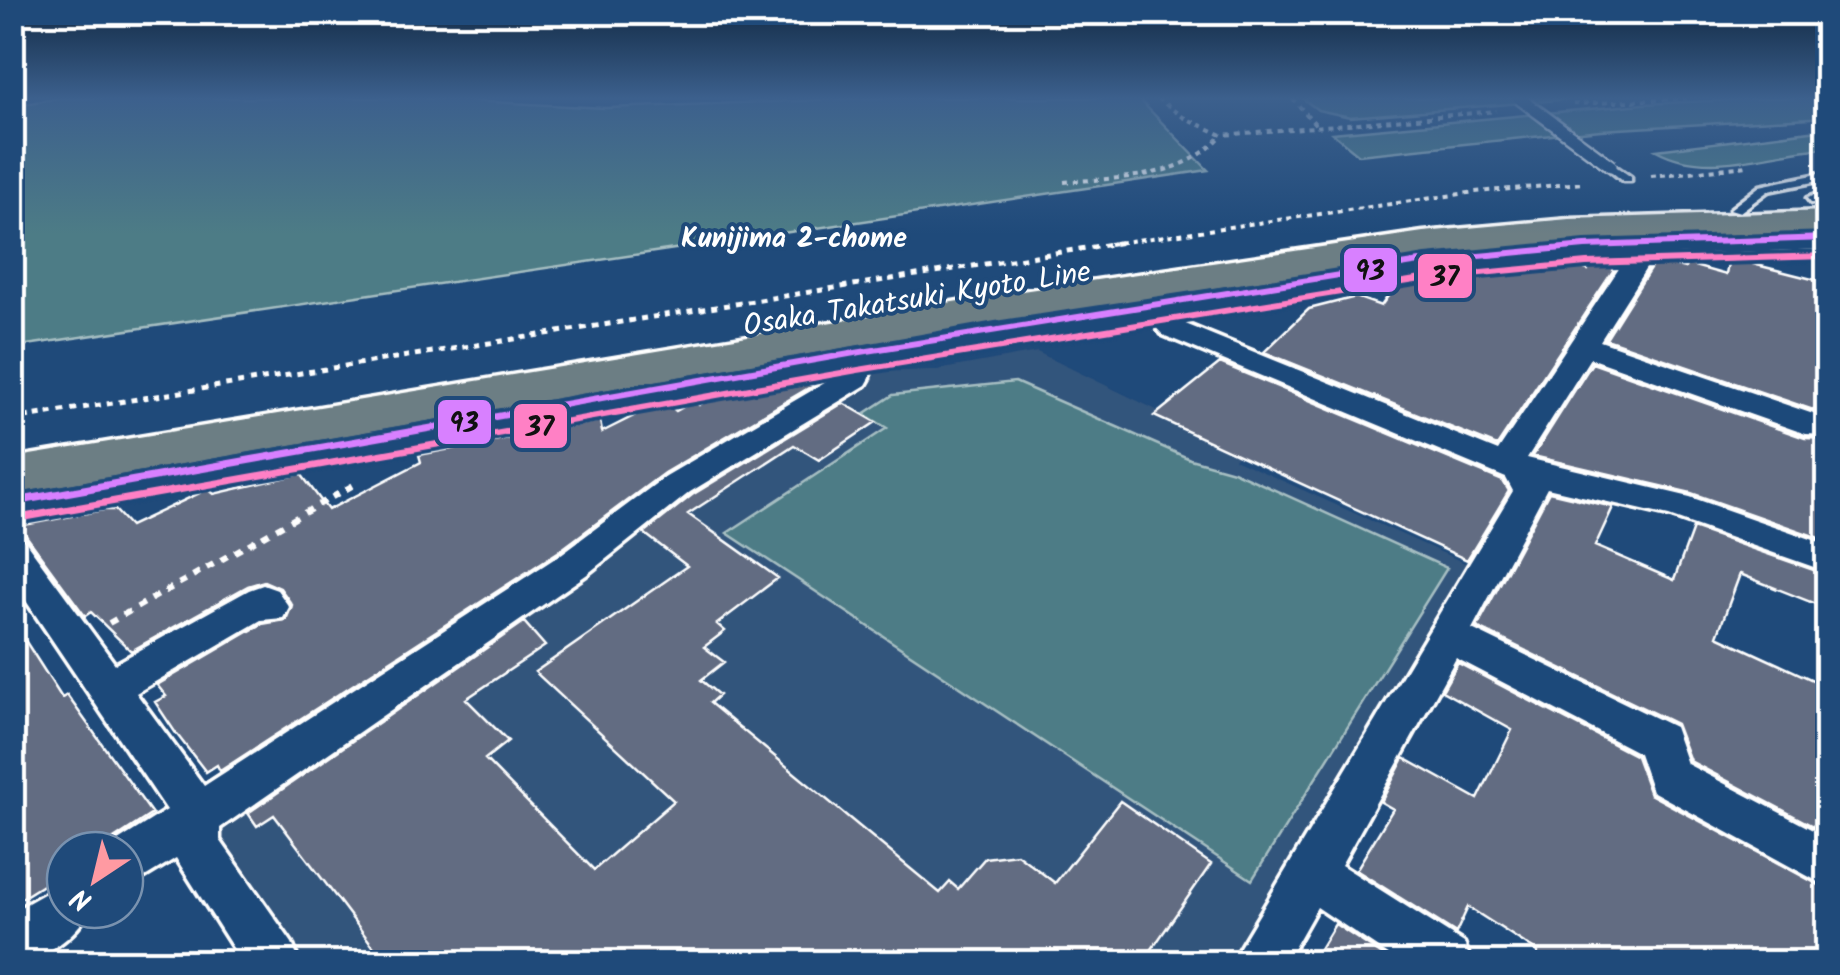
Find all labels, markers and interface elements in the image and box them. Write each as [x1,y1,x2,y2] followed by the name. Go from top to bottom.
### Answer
[681,217,907,262] district label: Kunijima 2-chome
[1342,246,1399,294] line badge: 93
[740,249,1094,351] street label: Osaka Takatsuki Kyoto Line
[1355,250,1385,295] text: 93
[1416,252,1474,300] line badge: 37
[1430,256,1460,301] text: 37
[436,398,493,446] line badge: 93
[449,402,479,447] text: 93
[512,402,569,450] line badge: 37
[525,406,555,451] text: 37
[45,830,145,930] north arrow
[62,875,102,922] text: N

